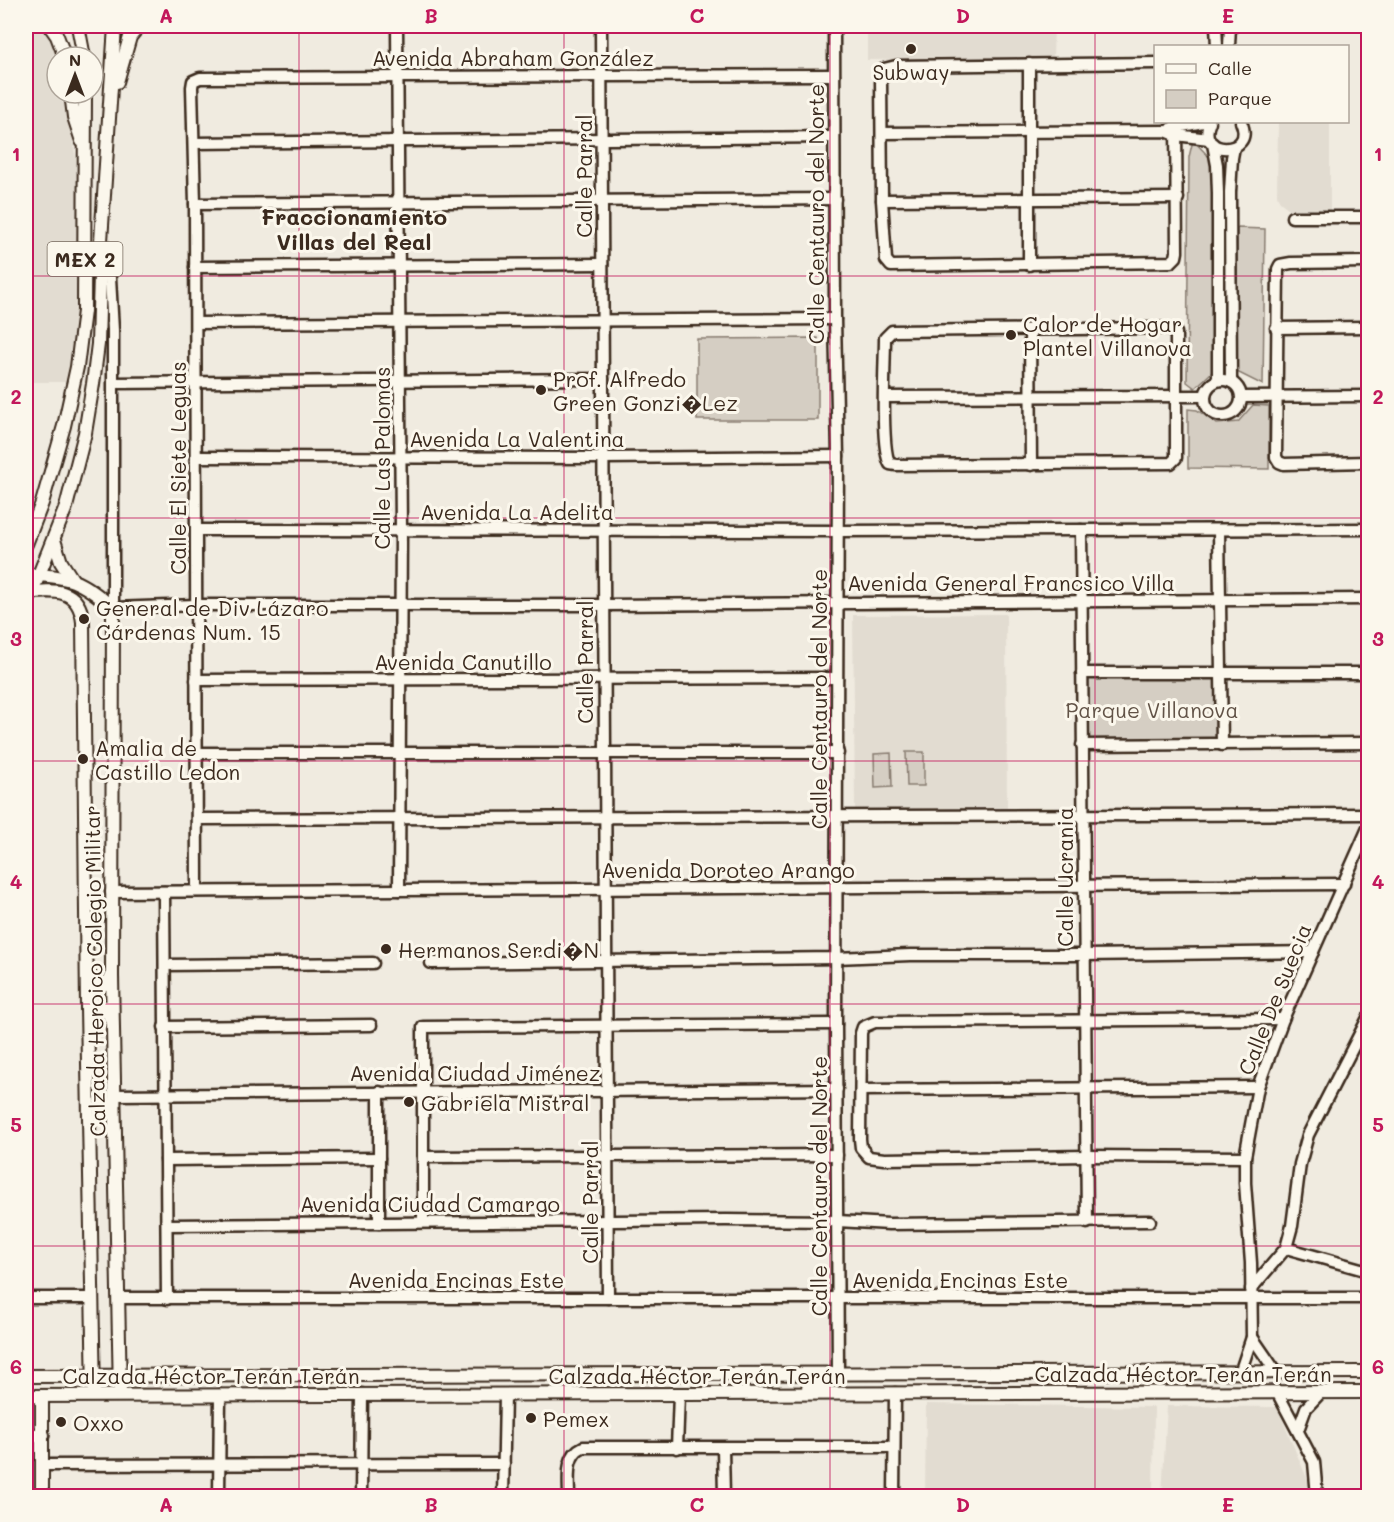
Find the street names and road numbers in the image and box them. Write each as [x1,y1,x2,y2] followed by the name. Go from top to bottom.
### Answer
[372,44,654,71] street label: Avenida Abraham González
[802,84,829,344] street label: Calle Centauro del Norte
[570,114,597,238] street label: Calle Parral
[48,242,122,276] road number: MEX 2
[164,361,191,575] street label: Calle El Siete Leguas
[368,366,395,550] street label: Calle Las Palomas
[409,425,625,452] street label: Avenida La Valentina
[420,498,614,525] street label: Avenida La Adelita
[805,569,832,829] street label: Calle Centauro del Norte
[847,569,1175,596] street label: Avenida General Francsico Villa
[571,600,598,724] street label: Calle Parral
[374,648,552,675] street label: Avenida Canutillo
[78,805,110,1137] street label: Calzada Heroico Colegio Militar
[1051,807,1078,947] street label: Calle Ucrania
[601,856,855,883] street label: Avenida Doroteo Arango
[1231,919,1317,1079] street label: Calle De Suecia
[805,1056,832,1316] street label: Calle Centauro del Norte
[349,1059,601,1086] street label: Avenida Ciudad Jiménez
[576,1140,603,1264] street label: Calle Parral
[300,1190,560,1217] street label: Avenida Ciudad Camargo
[348,1266,564,1293] street label: Avenida Encinas Este
[852,1266,1068,1293] street label: Avenida Encinas Este
[1034,1360,1332,1387] street label: Calzada Héctor Terán Terán
[62,1362,360,1389] street label: Calzada Héctor Terán Terán
[548,1362,846,1389] street label: Calzada Héctor Terán Terán

